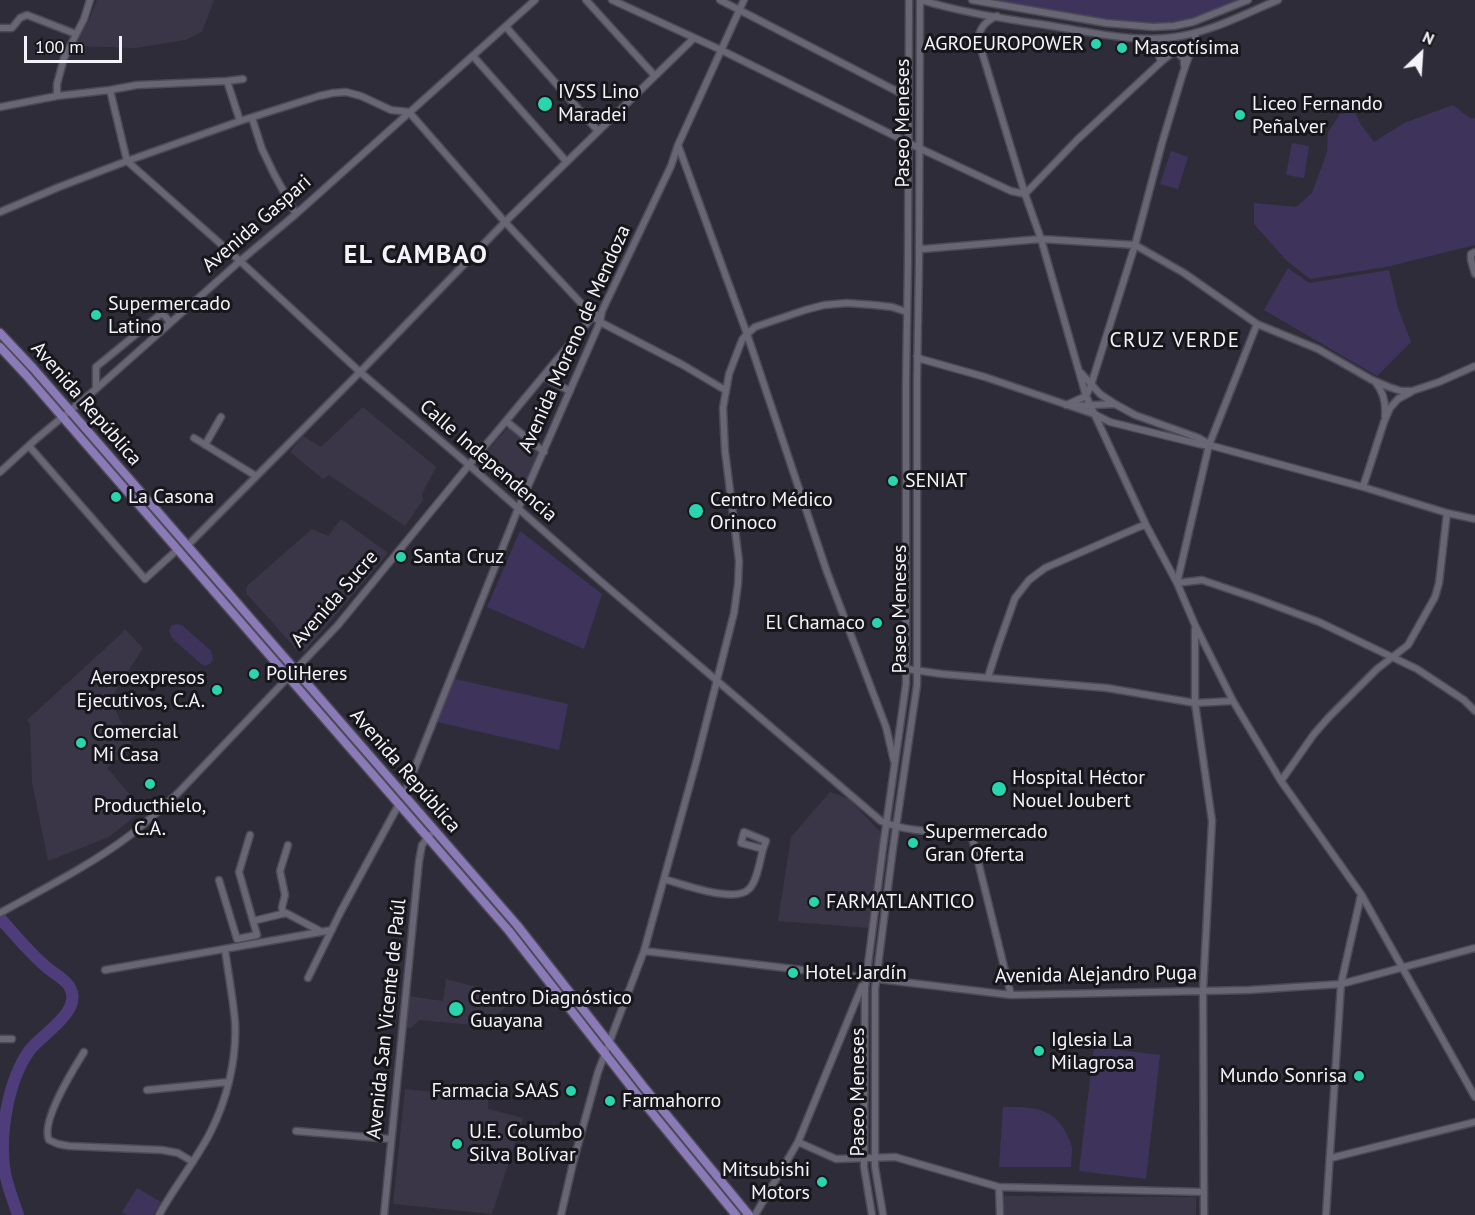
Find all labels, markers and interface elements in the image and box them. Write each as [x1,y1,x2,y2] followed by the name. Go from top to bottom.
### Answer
[27,24,124,62] scale bar
[1391,24,1451,84] north arrow
[1420,26,1438,49] text: N
[924,32,1084,56] place label: AGROEUROPOWER
[35,35,84,58] text: 100 m
[1134,36,1240,60] place label: Mascotísima
[1089,37,1103,51] marker: AGROEUROPOWER
[1115,41,1129,55] marker: Mascotísima
[891,59,915,187] street label: Paseo Meneses
[558,80,639,127] place label: IVSS Lino Maradei
[1252,92,1383,139] place label: Liceo Fernando Peñalver
[536,95,554,113] marker: IVSS Lino Maradei
[1233,108,1247,122] marker: Liceo Fernando Peñalver
[198,170,316,278] street label: Avenida Gaspari
[514,221,636,457] street label: Avenida Moreno de Mendoza
[344,240,488,272] district label: EL CAMBAO
[108,292,231,339] place label: Supermercado Latino
[89,308,103,322] marker: Supermercado Latino
[1110,328,1240,354] district label: CRUZ VERDE
[26,337,146,471] street label: Avenida República
[414,395,562,527] street label: Calle Independencia
[905,469,967,493] place label: SENIAT
[886,474,900,488] marker: SENIAT
[128,485,214,509] place label: La Casona
[710,488,833,535] place label: Centro Médico Orinoco
[109,490,123,504] marker: La Casona
[687,502,705,520] marker: Centro Médico Orinoco
[413,545,504,569] place label: Santa Cruz
[888,545,912,673] street label: Paseo Meneses
[286,546,384,652] street label: Avenida Sucre
[394,550,408,564] marker: Santa Cruz
[765,611,865,635] place label: El Chamaco
[870,616,884,630] marker: El Chamaco
[266,662,347,686] place label: PoliHeres
[76,666,205,713] place label: Aeroexpresos Ejecutivos, C.A.
[247,667,261,681] marker: PoliHeres
[210,683,224,697] marker: Aeroexpresos Ejecutivos, C.A.
[345,704,465,838] street label: Avenida República
[93,720,178,767] place label: Comercial Mi Casa
[74,736,88,750] marker: Comercial Mi Casa
[1012,766,1145,813] place label: Hospital Héctor Nouel Joubert
[143,777,157,791] marker: Producthielo, C.A.
[990,780,1008,798] marker: Hospital Héctor Nouel Joubert
[94,794,206,841] place label: Producthielo, C.A.
[925,820,1048,867] place label: Supermercado Gran Oferta
[906,836,920,850] marker: Supermercado Gran Oferta
[826,890,974,914] place label: FARMATLANTICO
[807,895,821,909] marker: FARMATLANTICO
[362,898,412,1140] street label: Avenida San Vicente de Paúl
[805,961,907,985] place label: Hotel Jardín
[995,961,1197,989] street label: Avenida Alejandro Puga
[786,966,800,980] marker: Hotel Jardín
[470,986,632,1033] place label: Centro Diagnóstico Guayana
[447,1000,465,1018] marker: Centro Diagnóstico Guayana
[846,1028,870,1156] street label: Paseo Meneses
[1051,1028,1135,1075] place label: Iglesia La Milagrosa
[1032,1044,1046,1058] marker: Iglesia La Milagrosa
[1220,1064,1347,1088] place label: Mundo Sonrisa
[1352,1069,1366,1083] marker: Mundo Sonrisa
[432,1079,559,1103] place label: Farmacia SAAS
[564,1084,578,1098] marker: Farmacia SAAS
[622,1089,721,1113] place label: Farmahorro
[603,1094,617,1108] marker: Farmahorro
[469,1120,582,1167] place label: U.E. Columbo Silva Bolívar
[450,1137,464,1151] marker: U.E. Columbo Silva Bolívar
[722,1158,810,1205] place label: Mitsubishi Motors
[815,1175,829,1189] marker: Mitsubishi Motors

